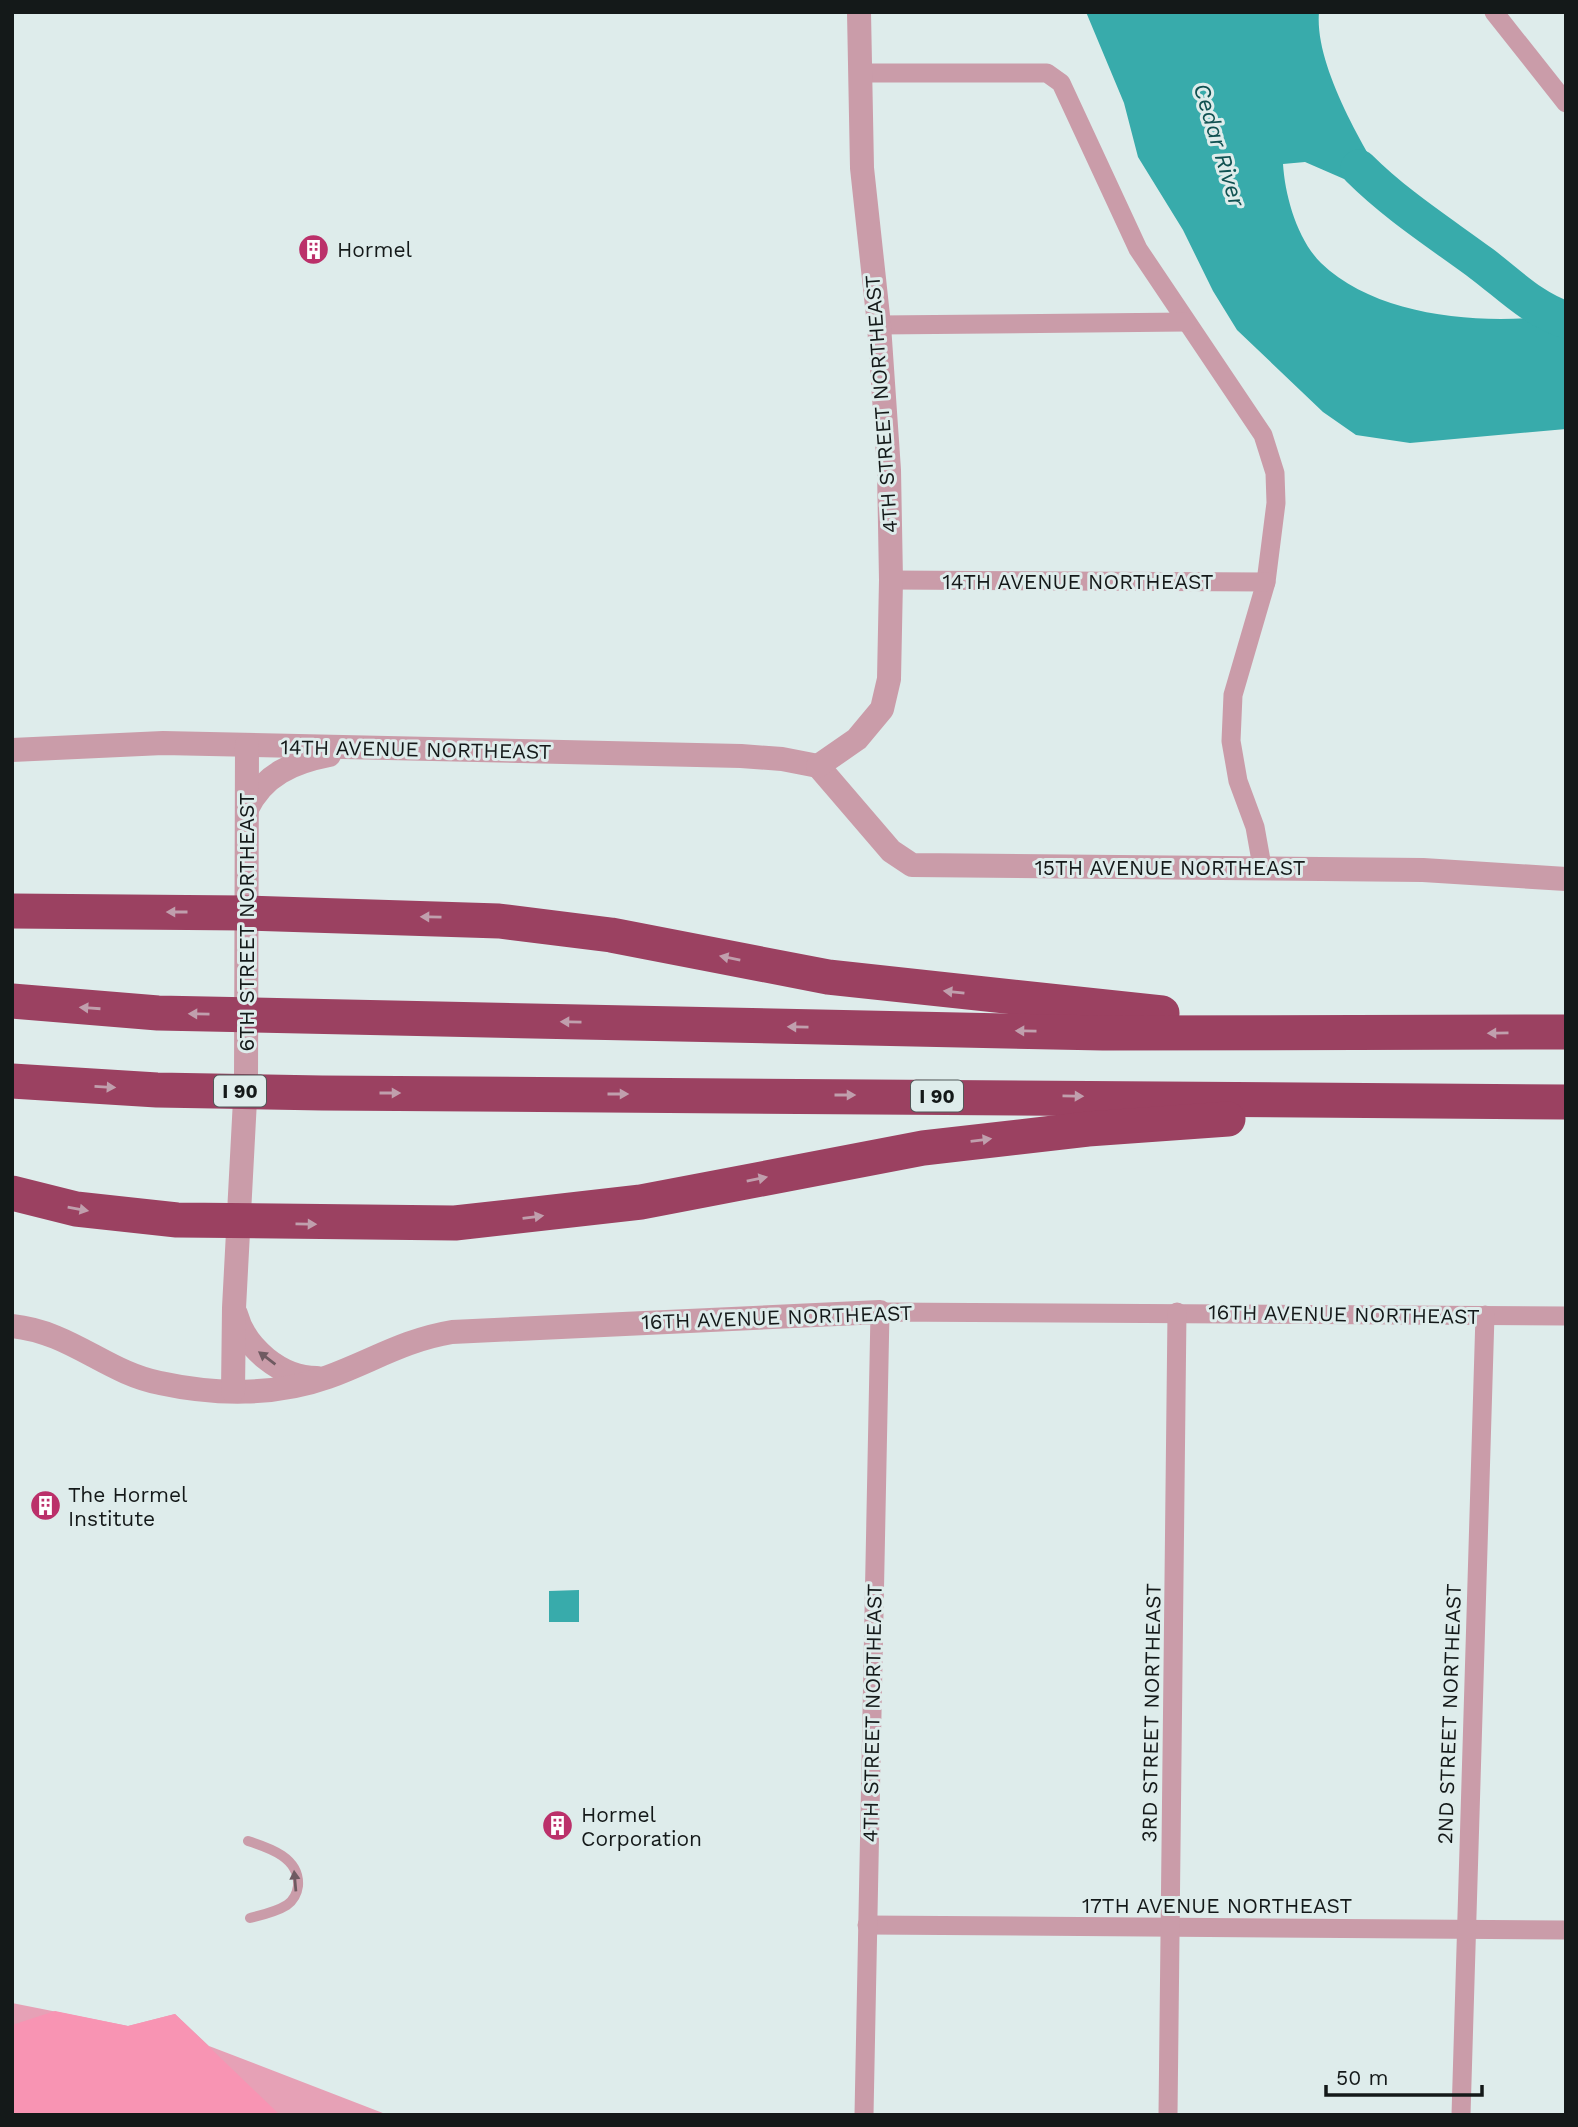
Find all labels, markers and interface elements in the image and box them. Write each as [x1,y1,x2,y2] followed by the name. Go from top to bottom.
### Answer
[1187,80,1251,211] water label: Cedar River
[297,232,331,266] building icon: Hormel
[337,237,413,262] place label: Hormel
[859,274,902,534] street label: 4TH STREET NORTHEAST
[943,569,1214,594] street label: 14TH AVENUE NORTHEAST
[280,734,552,764] street label: 14TH AVENUE NORTHEAST
[234,792,259,1051] street label: 6TH STREET NORTHEAST
[1035,855,1306,880] street label: 15TH AVENUE NORTHEAST
[166,906,188,918] one-way arrow
[420,912,442,923] one-way arrow
[719,952,741,963] one-way arrow
[943,986,965,997] one-way arrow
[79,1002,101,1013] one-way arrow
[188,1008,210,1020] one-way arrow
[560,1016,582,1028] one-way arrow
[787,1021,809,1032] one-way arrow
[1015,1025,1037,1037] one-way arrow
[1486,1028,1508,1039] one-way arrow
[214,1076,266,1106] road number: I 90
[911,1080,963,1112] road number: I 90
[94,1082,116,1093] one-way arrow
[379,1087,401,1099] one-way arrow
[607,1088,629,1100] one-way arrow
[834,1089,856,1101] one-way arrow
[1062,1091,1084,1102] one-way arrow
[970,1135,992,1146] one-way arrow
[746,1173,768,1184] one-way arrow
[67,1204,89,1215] one-way arrow
[522,1211,544,1222] one-way arrow
[295,1218,317,1229] one-way arrow
[1208,1299,1480,1329] street label: 16TH AVENUE NORTHEAST
[641,1300,913,1334] street label: 16TH AVENUE NORTHEAST
[259,1351,277,1366] one-way arrow
[68,1482,188,1531] place label: The Hormel Institute
[28,1489,62,1523] building icon: The Hormel Institute
[857,1583,887,1842] street label: 4TH STREET NORTHEAST
[1136,1583,1166,1843] street label: 3RD STREET NORTHEAST
[1432,1583,1466,1845] street label: 2ND STREET NORTHEAST
[581,1802,702,1851] place label: Hormel Corporation
[541,1809,575,1843] building icon: Hormel Corporation
[289,1870,300,1892] one-way arrow
[1082,1893,1352,1918] street label: 17TH AVENUE NORTHEAST
[1326,2054,1482,2098] scale bar
[1336,2065,1388,2090] text: 50 m

